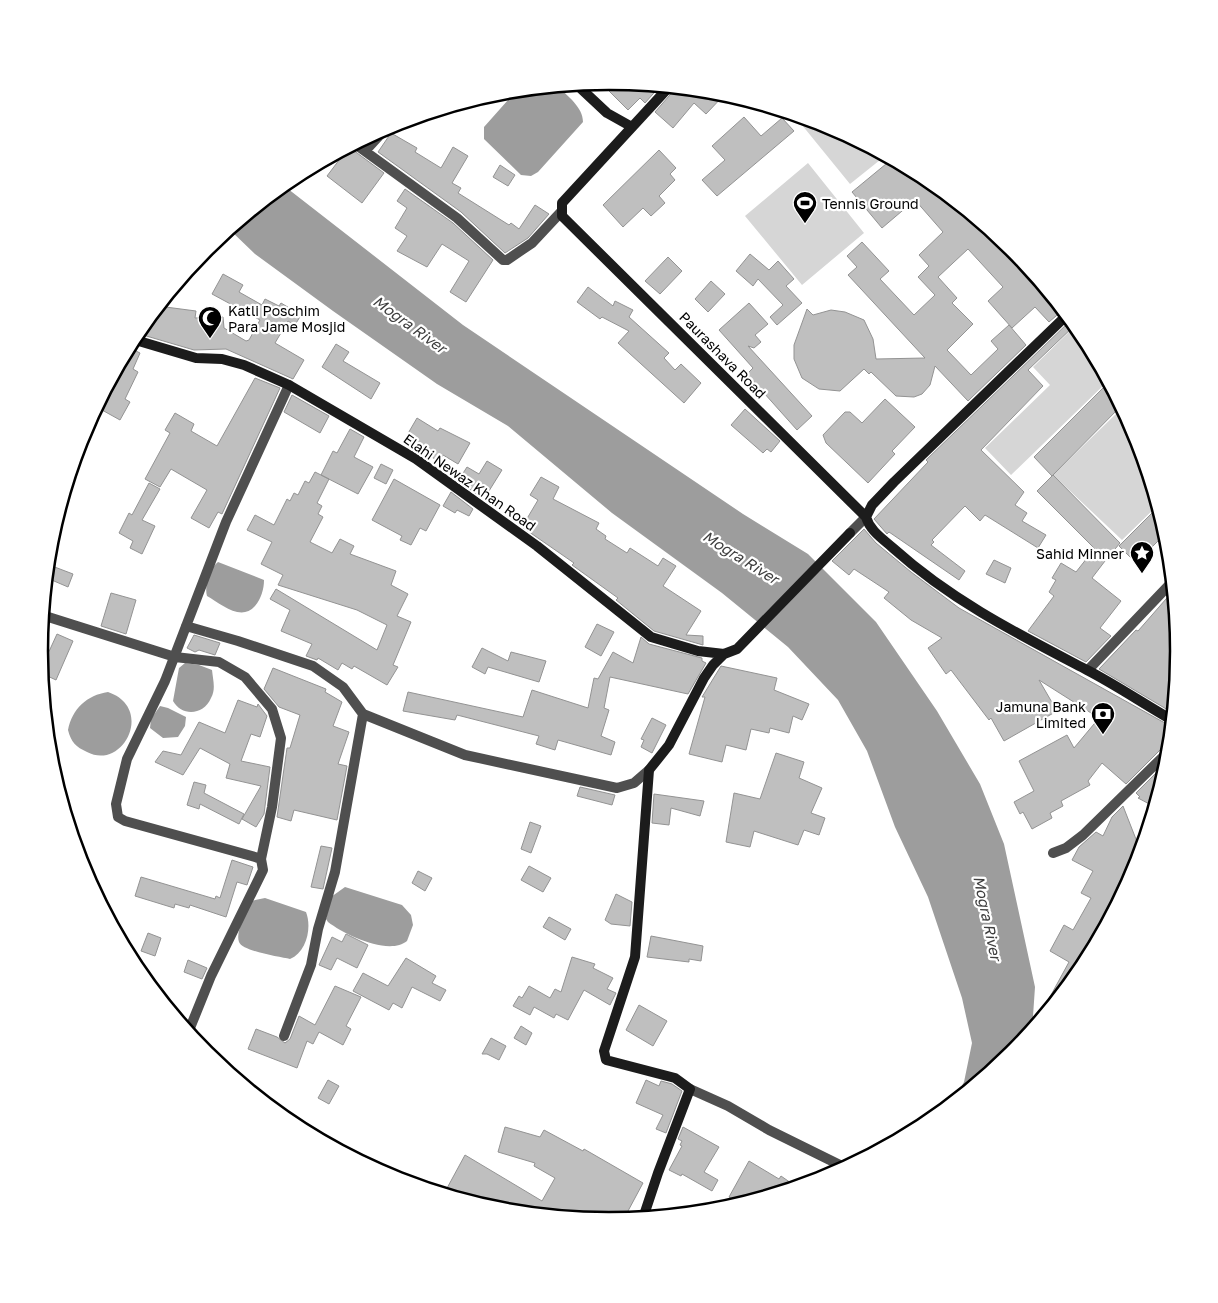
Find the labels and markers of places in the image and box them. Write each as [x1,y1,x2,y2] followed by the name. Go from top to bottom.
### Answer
[792,190,818,224] sports icon: Tennis Ground
[822,195,919,212] place label: Tennis Ground
[228,302,345,335] place label: Katli Poschim Para Jame Mosjid
[197,305,223,339] mosque icon: Katli Poschim Para Jame Mosjid
[1129,540,1155,574] place icon: Sahid Minner
[1036,545,1125,562] place label: Sahid Minner
[996,698,1086,731] place label: Jamuna Bank Limited
[1090,701,1116,735] bank icon: Jamuna Bank Limited

